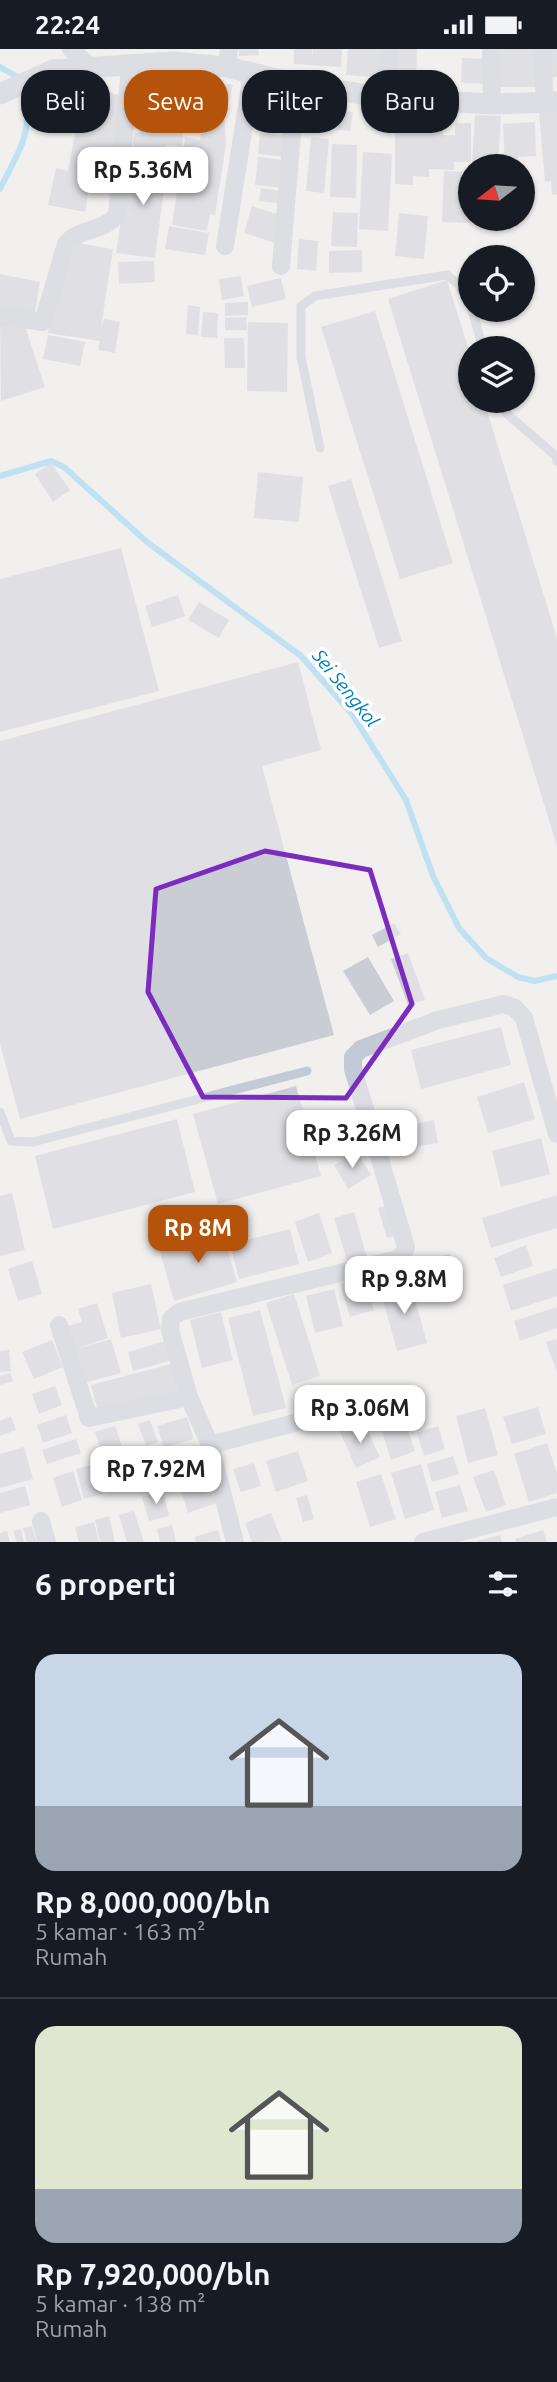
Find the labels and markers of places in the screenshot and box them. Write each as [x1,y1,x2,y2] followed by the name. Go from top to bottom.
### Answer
[71,148,215,207] pin: Rp 5.36M
[280,1111,424,1170] pin: Rp 3.26M
[149,1205,247,1265] pin: Rp 8M
[339,1257,469,1316] pin: Rp 9.8M
[288,1385,432,1445] pin: Rp 3.06M
[84,1447,228,1506] pin: Rp 7.92M

